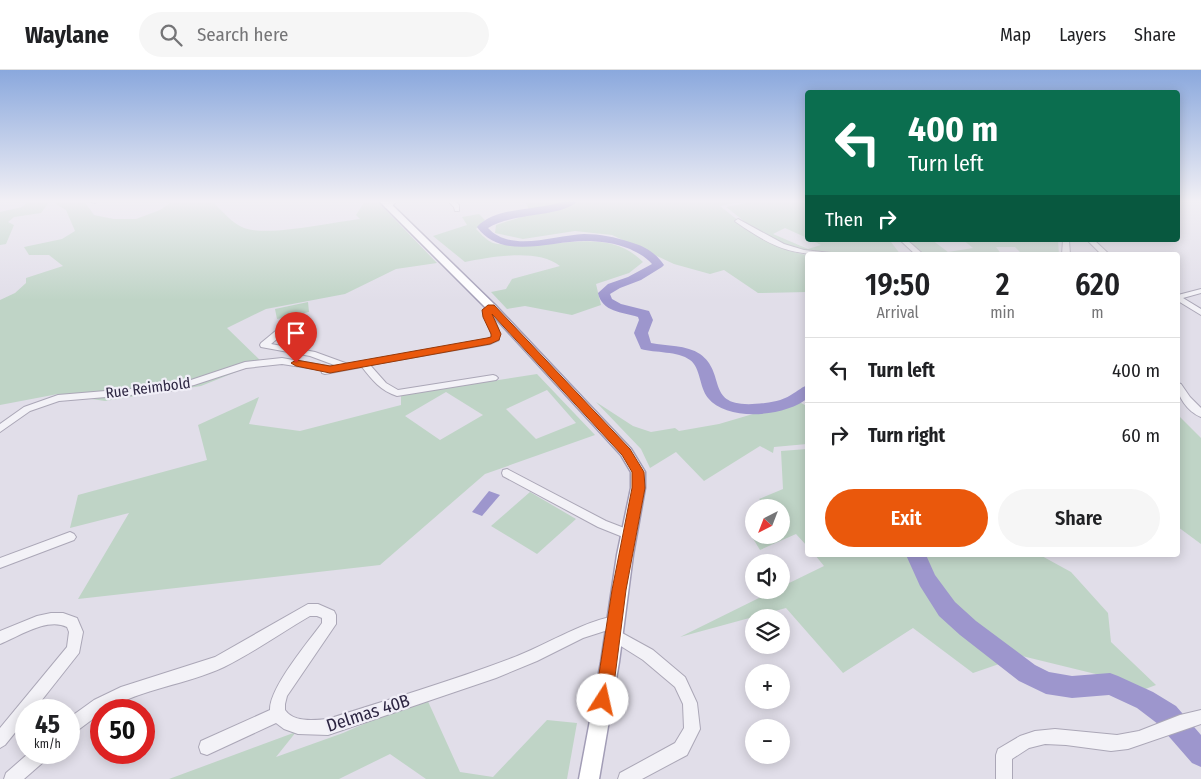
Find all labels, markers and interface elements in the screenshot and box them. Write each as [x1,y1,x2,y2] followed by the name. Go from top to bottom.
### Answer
[139,12,489,57] search box
[25,21,109,49] text: Waylane
[157,21,185,49] icon: search
[197,23,288,46] text: Search here
[1000,24,1031,46] text: Map
[1059,24,1106,46] text: Layers
[1134,24,1176,46] text: Share
[908,108,998,150] text: 400 m
[825,110,890,175] icon: left
[908,150,984,177] text: Turn left
[873,205,901,233] icon: right
[825,208,863,231] text: Then
[865,267,930,303] text: 19:50
[996,267,1010,303] text: 2
[1075,267,1120,303] text: 620
[876,303,919,322] text: Arrival
[990,303,1015,322] text: min
[1091,303,1104,322] text: m
[275,312,317,363] pin
[282,319,310,347] icon: arrive
[825,356,853,384] icon: left
[868,359,935,382] text: Turn left
[1112,359,1160,382] text: 400 m
[105,374,191,402] street label: Rue Reimbold
[825,421,853,449] icon: right
[868,424,945,447] text: Turn right
[1122,424,1160,447] text: 60 m
[825,489,988,547] button: Exit
[998,489,1160,547] button: Share
[745,499,790,544] north arrow
[745,499,790,764] map controls
[745,554,790,599] button: sound
[745,609,790,654] button: layers
[745,664,790,709] button: +
[576,673,628,725] position arrow
[323,689,413,737] street label: Delmas 40B
[90,699,155,764] speed limit sign: 50
[35,710,60,740] text: 45
[745,719,790,764] button: −
[34,737,61,751] text: km/h

